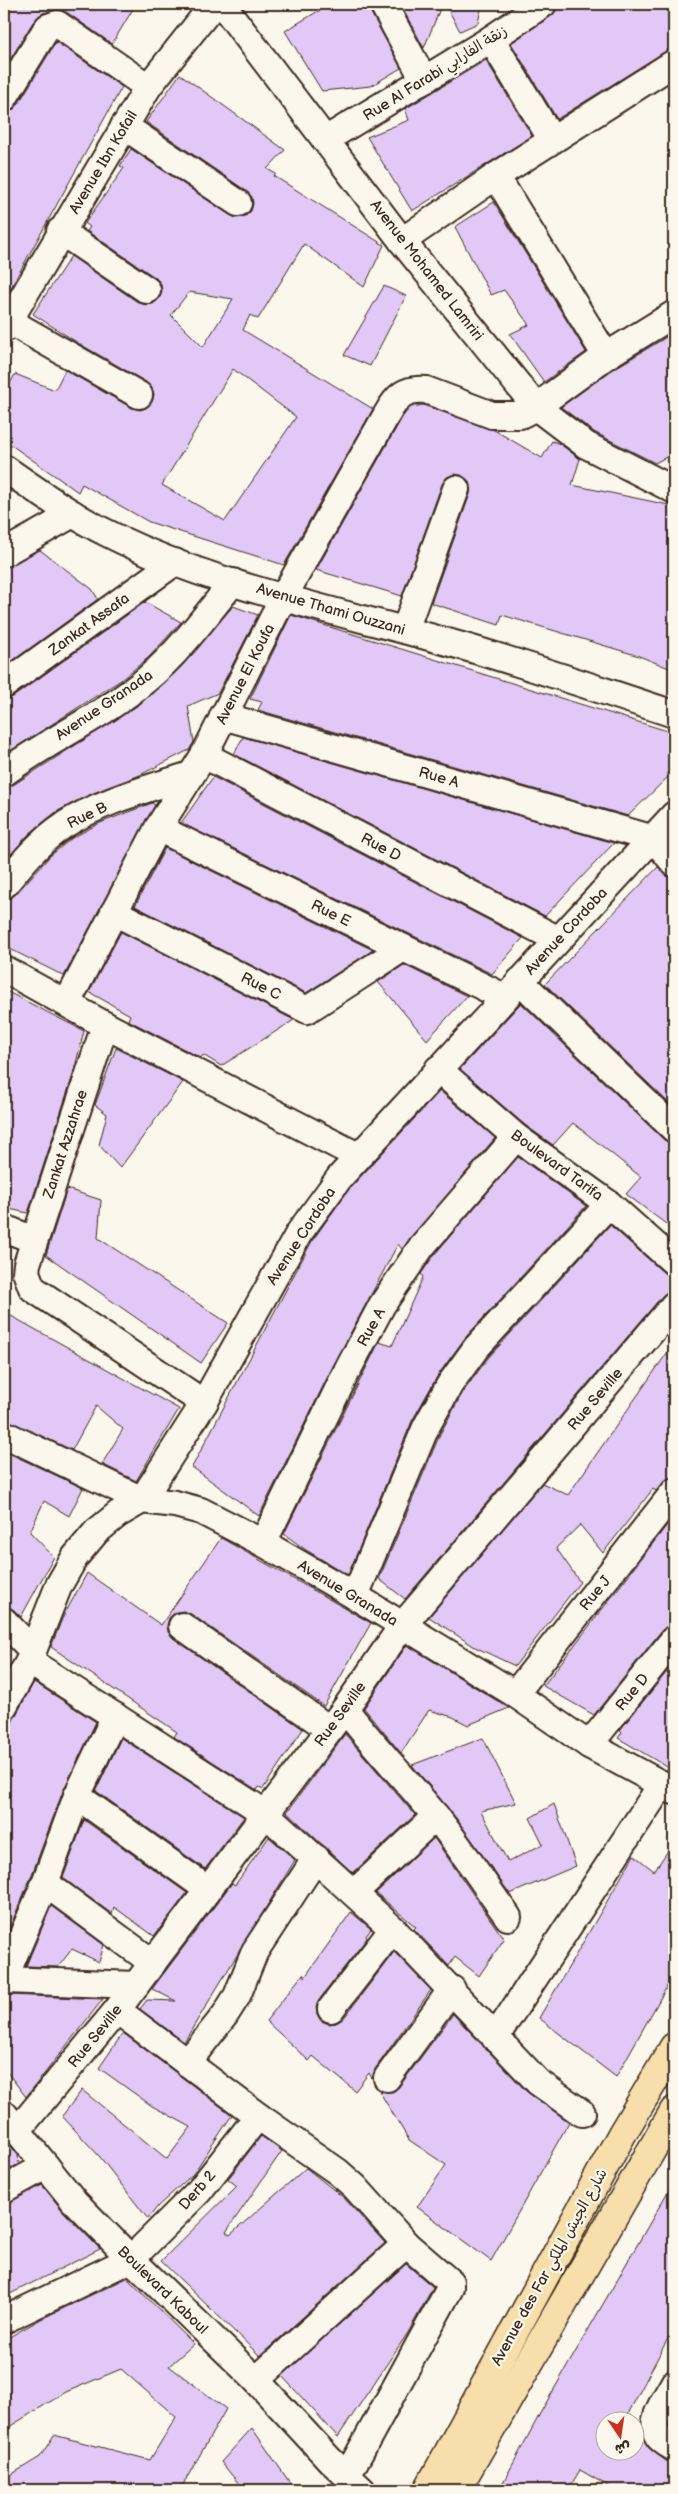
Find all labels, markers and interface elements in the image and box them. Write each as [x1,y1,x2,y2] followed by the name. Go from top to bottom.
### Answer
[360,21,512,128] street label: Rue Al Farabi زنقة الفارابي
[65,107,142,217] street label: Avenue Ibn Kofail
[366,196,488,345] street label: Avenue Mohamed Lamriri
[254,579,407,640] street label: Avenue Thami Ouzzani
[45,589,133,661] street label: Zankat Assafa
[212,621,279,728] street label: Avenue El Koufa
[52,666,157,745] street label: Avenue Granada
[416,763,462,793] street label: Rue A
[64,798,110,833] street label: Rue B
[357,829,404,866] street label: Rue D
[521,884,612,979] street label: Avenue Cordoba
[308,896,354,931] street label: Rue E
[237,968,284,1005] street label: Rue C
[39,1087,92,1202] street label: Zankat Azzahrae
[507,1126,607,1205] street label: Boulevard Tarifa
[263,1184,340,1289] street label: Avenue Cordoba
[353,1304,390,1350] street label: Rue A
[564,1364,627,1434] street label: Rue Seville
[294,1556,401,1631] street label: Avenue Granada
[576,1571,616,1615] street label: Rue J
[612,1670,653,1715] street label: Rue D
[310,1678,370,1751] street label: Rue Seville
[64,2001,127,2072] street label: Rue Seville
[487,2165,614,2371] street label: Avenue des Far شارع الجيش الملكي
[175,2166,220,2214] street label: Derb 2
[113,2242,212,2338] street label: Boulevard Kaboul
[596,2412,646,2462] north arrow
[613,2438,632,2458] text: ش

